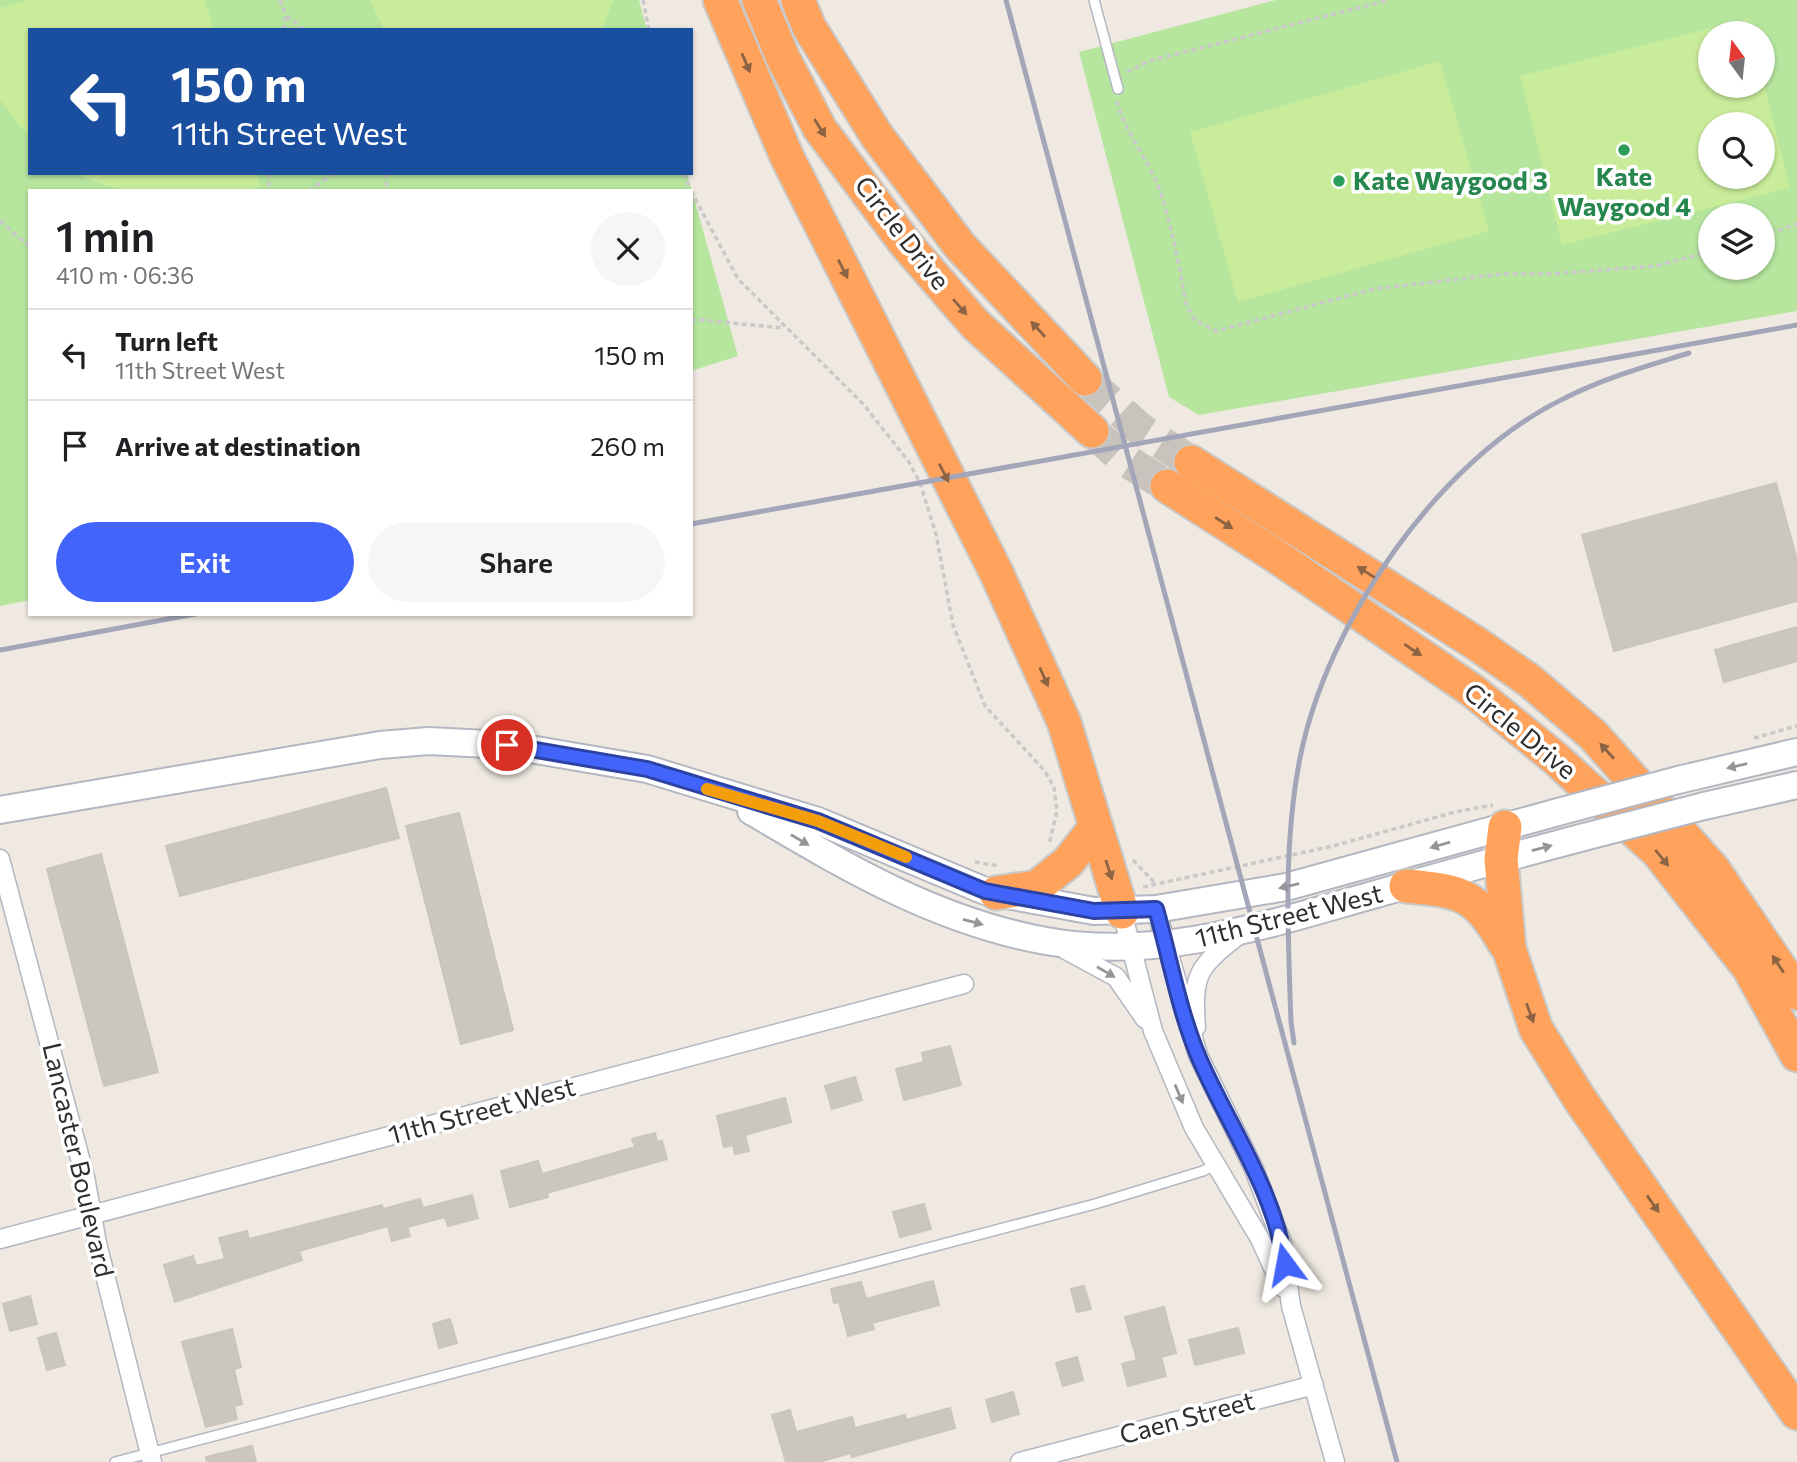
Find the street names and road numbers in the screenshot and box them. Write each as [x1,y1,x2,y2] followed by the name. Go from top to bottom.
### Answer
[849,169,957,295] street label: Circle Drive
[1459,675,1583,784] street label: Circle Drive
[1192,876,1386,953] street label: 11th Street West
[37,1039,122,1280] street label: Lancaster Boulevard
[385,1070,578,1149] street label: 11th Street West
[1116,1384,1258,1449] street label: Caen Street

